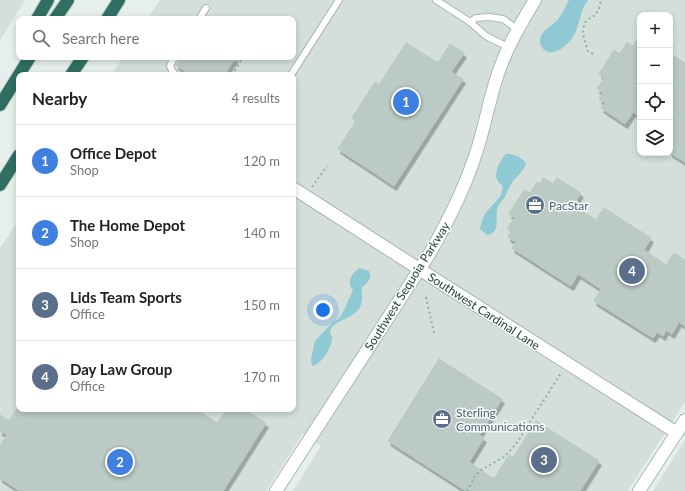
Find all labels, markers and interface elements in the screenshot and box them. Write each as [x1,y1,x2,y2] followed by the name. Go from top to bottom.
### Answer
[637,12,673,156] map controls
[637,12,673,48] button: +
[16,16,296,60] search box
[30,27,52,49] icon: search
[62,29,139,47] text: Search here
[637,48,673,84] button: −
[637,84,673,120] button: locate
[393,87,419,117] pin: 1
[32,88,87,109] text: Nearby
[232,90,280,106] text: 4 results
[637,120,673,156] button: layers
[70,144,157,162] text: Office Depot
[41,153,49,169] text: 1
[243,153,280,169] text: 120 m
[70,162,99,178] text: Shop
[524,194,546,216] office icon: PacStar
[549,198,589,213] place label: PacStar
[70,216,185,234] text: The Home Depot
[361,218,453,353] street label: Southwest Sequoia Parkway
[41,225,49,241] text: 2
[243,225,280,241] text: 140 m
[70,234,99,250] text: Shop
[619,256,645,286] pin: 4
[425,269,543,353] street label: Southwest Cardinal Lane
[70,288,182,306] text: Lids Team Sports
[41,297,49,313] text: 3
[243,297,280,313] text: 150 m
[313,300,333,320] your location
[70,306,105,322] text: Office
[70,360,172,378] text: Day Law Group
[41,369,49,385] text: 4
[243,369,280,385] text: 170 m
[70,378,105,394] text: Office
[456,405,544,434] place label: Sterling Communications
[431,408,453,430] office icon: Sterling Communications
[531,445,557,475] pin: 3
[107,447,133,477] pin: 2

